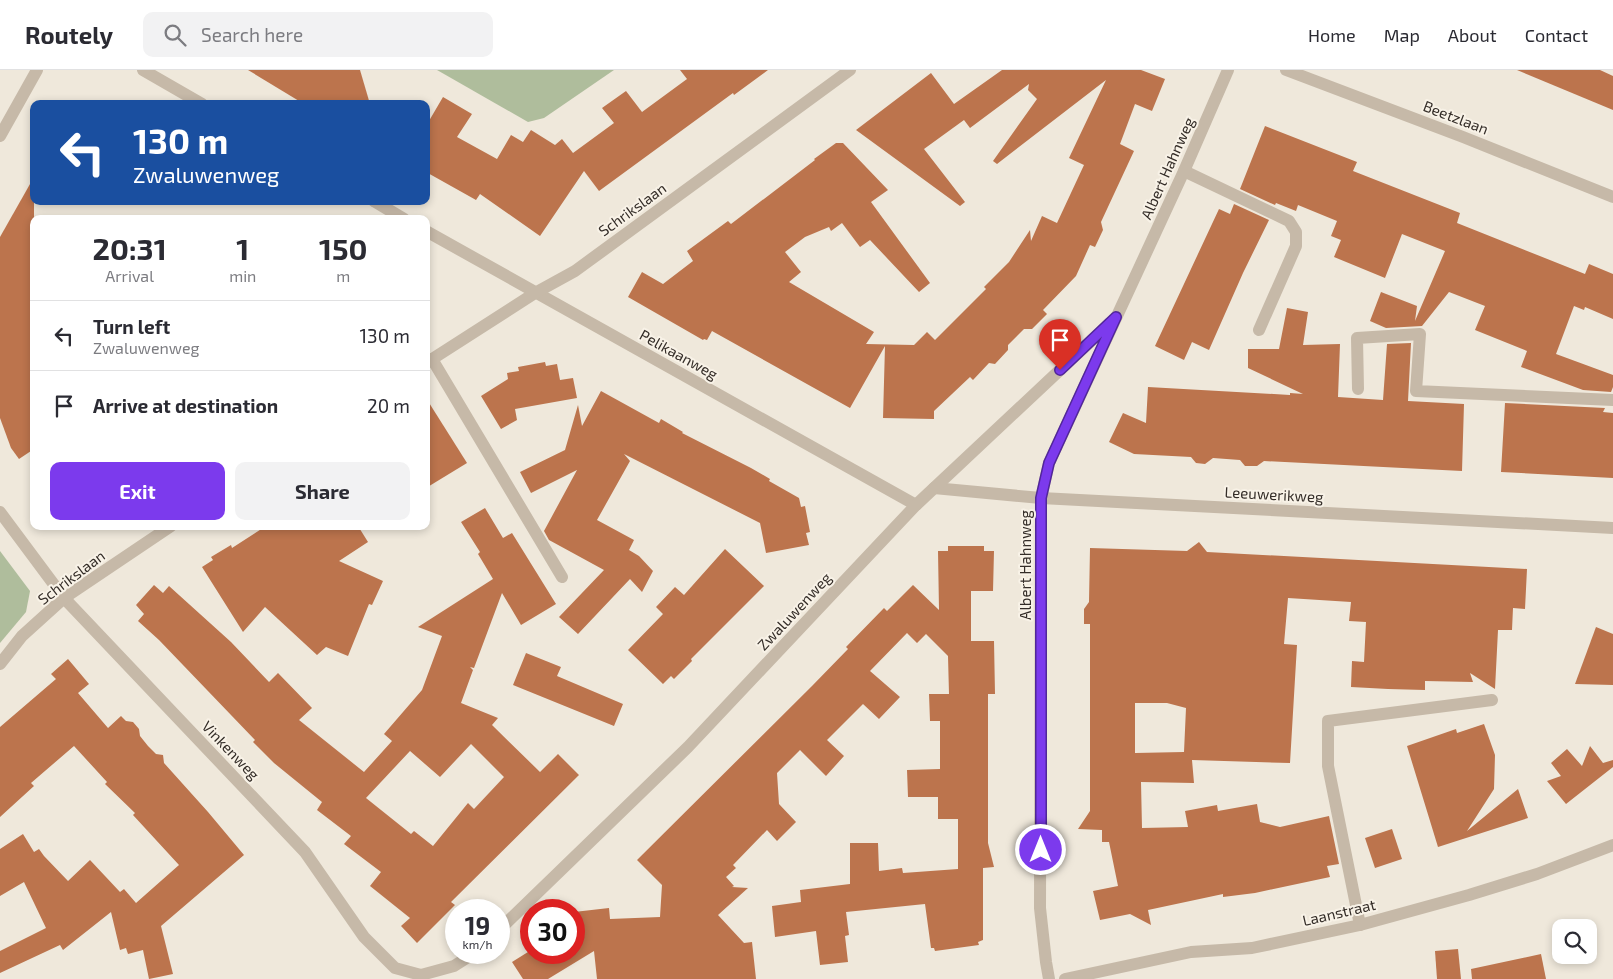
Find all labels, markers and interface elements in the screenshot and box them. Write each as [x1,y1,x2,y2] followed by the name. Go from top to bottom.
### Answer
[143,12,493,57] search box
[25,20,113,49] text: Routely
[161,21,189,49] icon: search
[201,23,303,46] text: Search here
[1308,24,1356,46] text: Home
[1384,24,1420,46] text: Map
[1448,24,1497,46] text: About
[1525,24,1588,46] text: Contact
[1421,96,1491,138] street label: Beetzlaan
[1136,114,1198,222] street label: Albert Hahnweg
[133,119,228,161] text: 130 m
[50,120,115,185] icon: left
[133,161,279,187] text: Zwaluwenweg
[595,178,669,240] street label: Schrikslaan
[93,230,167,266] text: 20:31
[236,230,249,266] text: 1
[319,230,367,266] text: 150
[105,266,154,285] text: Arrival
[229,266,256,285] text: min
[336,266,350,285] text: m
[93,315,170,338] text: Turn left
[1039,319,1081,370] pin
[50,322,78,350] icon: left
[360,324,410,347] text: 130 m
[637,325,722,383] street label: Pelikaanweg
[1046,326,1074,354] icon: arrive
[93,338,199,357] text: Zwaluwenweg
[50,392,78,420] icon: arrive
[93,394,278,417] text: Arrive at destination
[367,394,410,417] text: 20 m
[50,462,225,520] button: Exit
[235,462,410,520] button: Share
[1224,482,1324,506] street label: Leeuwerikweg
[1016,509,1034,620] street label: Albert Hahnweg
[34,546,108,608] street label: Schrikslaan
[753,568,835,654] street label: Zwaluwenweg
[199,717,264,783] street label: Vinkenweg
[1014,823,1066,875] position arrow
[1301,895,1378,929] street label: Laanstraat
[520,899,585,964] speed limit sign: 30
[465,910,490,940] text: 19
[1552,919,1597,964] map controls
[1552,919,1597,964] button: search
[463,937,492,951] text: km/h

